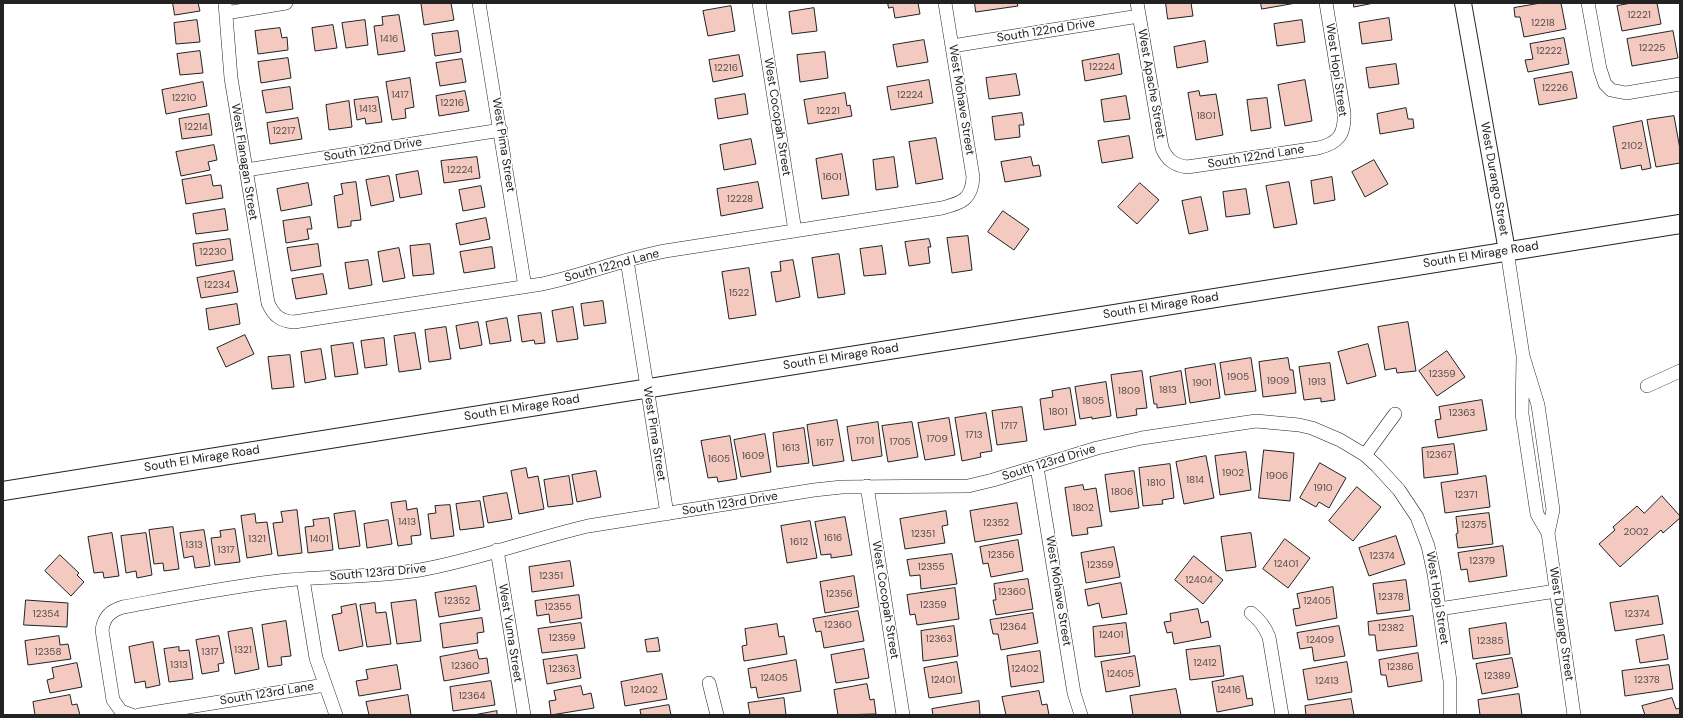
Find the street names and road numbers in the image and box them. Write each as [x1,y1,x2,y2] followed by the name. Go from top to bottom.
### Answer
[996,16,1096,46] street label: South 122nd Drive
[1322,22,1350,118] street label: West Hopi Street
[1134,28,1168,140] street label: West Apache Street
[945,44,977,156] street label: West Mohave Street
[761,57,793,177] street label: West Cocopah Street
[488,97,518,193] street label: West Pima Street
[228,103,260,221] street label: West Flanagan Street
[1477,121,1511,237] street label: West Durango Street
[323,135,423,165] street label: South 122nd Drive
[1207,142,1305,172] street label: South 122nd Lane
[1422,239,1540,271] street label: South El Mirage Road
[563,246,661,286] street label: South 122nd Lane
[1102,290,1220,322] street label: South El Mirage Road
[782,341,900,373] street label: South El Mirage Road
[639,386,669,482] street label: West Pima Street
[463,392,581,424] street label: South El Mirage Road
[1001,442,1097,484] street label: South 123rd Drive
[143,443,261,475] street label: South El Mirage Road
[681,489,779,519] street label: South 123rd Drive
[1042,535,1074,647] street label: West Mohave Street
[869,540,901,660] street label: West Cocopah Street
[1423,550,1451,646] street label: West Hopi Street
[329,562,427,584] street label: South 123rd Drive
[1546,566,1576,682] street label: West Durango Street
[495,583,525,683] street label: West Yuma Street
[219,679,315,709] street label: South 123rd Lane

